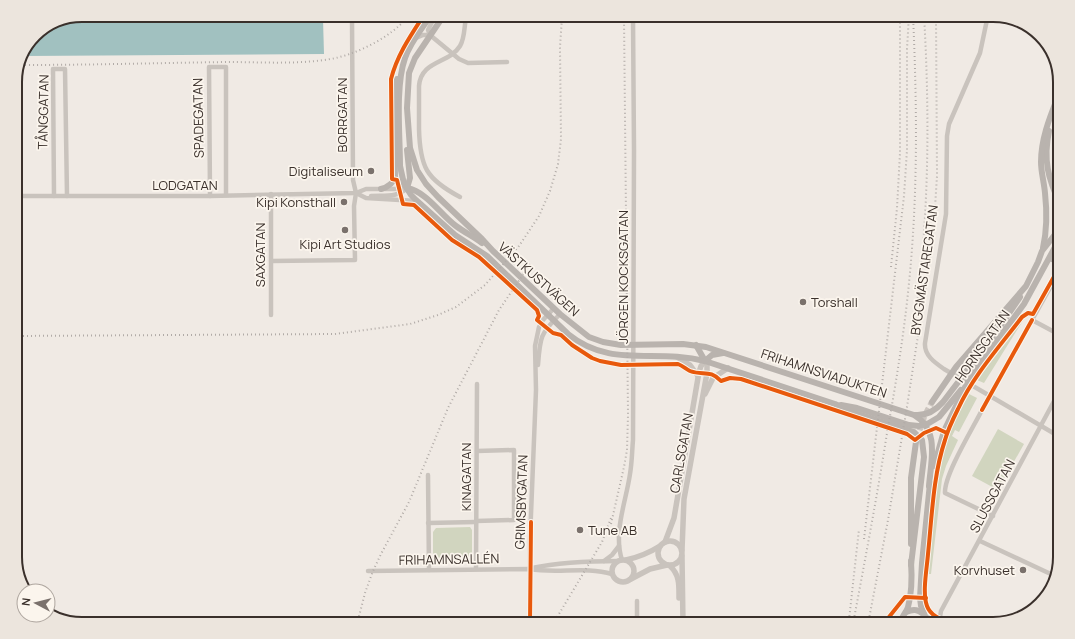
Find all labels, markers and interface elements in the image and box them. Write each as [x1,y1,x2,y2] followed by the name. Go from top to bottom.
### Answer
[33,74,53,150] street label: TÅNGGATAN
[188,78,208,158] street label: SPADEGATAN
[333,78,351,152] street label: BORRGATAN
[289,162,363,180] place label: Digitaliseum
[366,166,376,176] marker: Digitaliseum
[152,176,218,194] street label: LODGATAN
[256,193,336,211] place label: Kipi Konsthall
[339,197,349,207] marker: Kipi Konsthall
[906,204,942,336] street label: BYGGMÄSTAREGATAN
[614,210,632,344] street label: JÖRGEN KOCKSGATAN
[251,223,269,287] street label: SAXGATAN
[340,225,350,235] marker: Kipi Art Studios
[300,235,391,253] place label: Kipi Art Studios
[495,238,583,320] street label: VÄSTKUSTVÄGEN
[811,293,858,311] place label: Torshall
[798,297,808,307] marker: Torshall
[950,306,1014,386] street label: HORNSGATAN
[759,344,889,402] street label: FRIHAMNSVIADUKTEN
[665,411,697,495] street label: CARLSGATAN
[457,443,475,511] street label: KINAGATAN
[510,454,532,550] street label: GRIMSBYGATAN
[965,456,1019,536] street label: SLUSSGATAN
[588,521,637,539] place label: Tune AB
[575,525,585,535] marker: Tune AB
[399,549,499,569] street label: FRIHAMNSALLÉN
[954,561,1015,579] place label: Korvhuset
[1018,565,1028,575] marker: Korvhuset
[16,583,56,623] north arrow
[18,597,34,607] text: N

